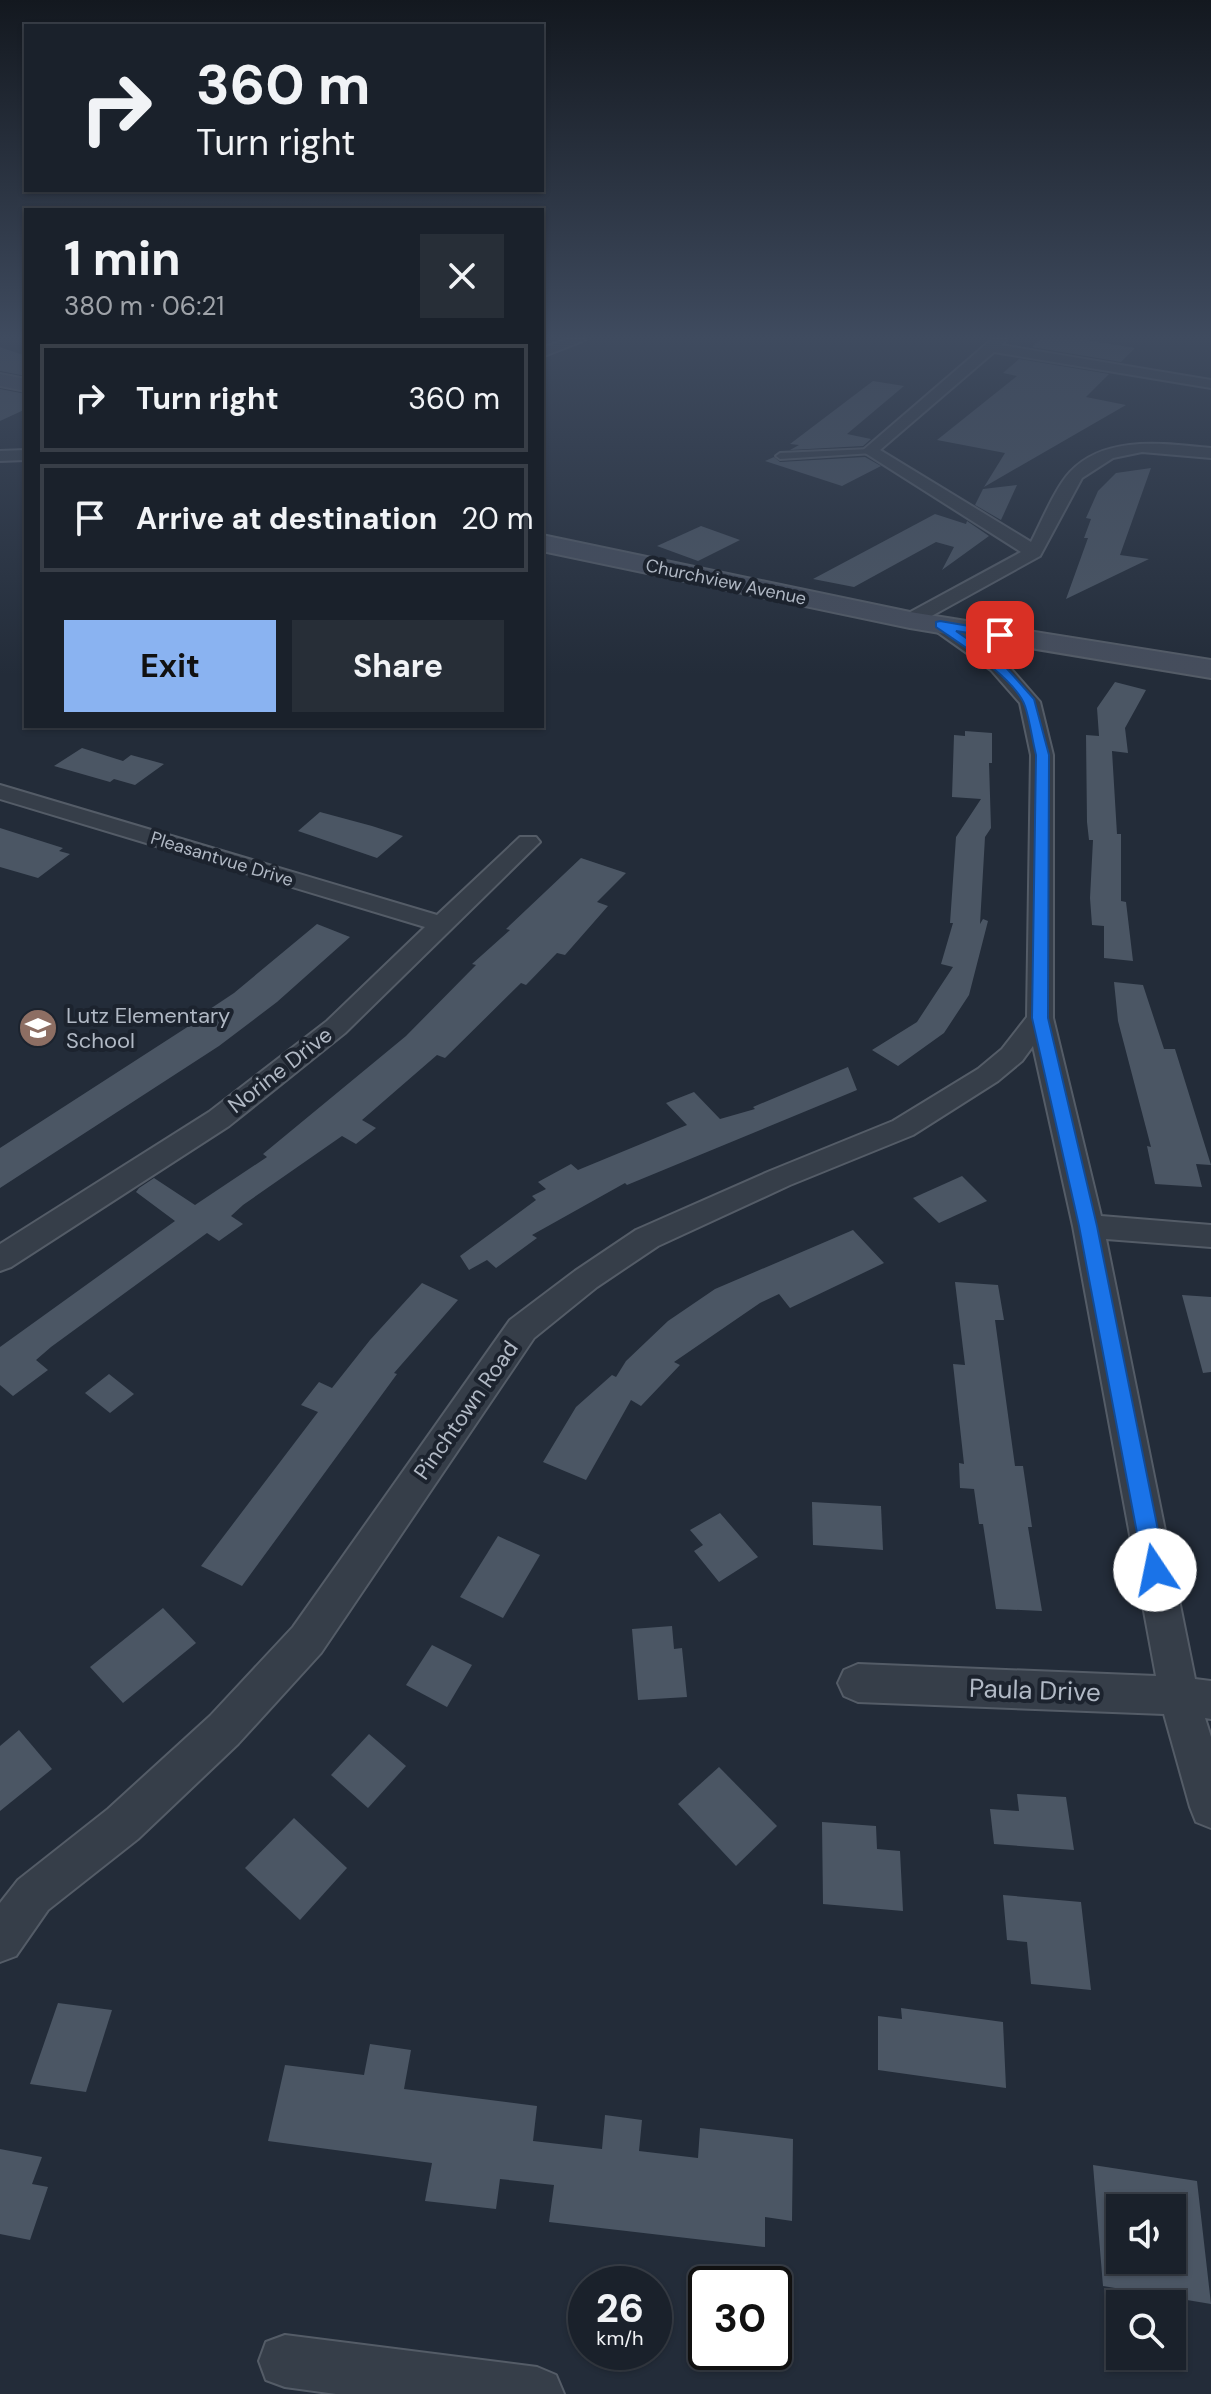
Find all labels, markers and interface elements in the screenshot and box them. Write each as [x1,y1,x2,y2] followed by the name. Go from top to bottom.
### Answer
[196,48,371,121] text: 360 m
[64,56,168,160] icon: right
[196,119,355,166] text: Turn right
[64,227,181,290] text: 1 min
[420,234,504,318] button: close
[64,289,224,323] text: 380 m · 06:21
[68,376,112,420] icon: right
[136,379,279,418] text: Turn right
[408,379,500,418] text: 360 m
[68,496,112,540] icon: arrive
[136,499,437,538] text: Arrive at destination
[461,499,533,538] text: 20 m
[643,553,809,611] street label: Churchview Avenue
[966,601,1034,669] pin
[978,613,1022,657] icon: arrive
[64,620,276,712] button: Exit
[292,620,504,712] button: Share
[148,826,296,892] street label: Pleasantvue Drive
[66,1001,230,1055] place label: Lutz Elementary School
[17,1007,59,1049] school or university icon: Lutz Elementary School
[222,1020,338,1120] street label: Norine Drive
[407,1335,525,1485] street label: Pinchtown Road
[1113,1528,1197,1612] position arrow
[968,1671,1102,1709] street label: Paula Drive
[1106,2194,1186,2370] map controls
[1106,2194,1186,2274] button: sound
[688,2266,792,2370] speed limit sign: 30
[596,2282,644,2334] text: 26
[1106,2290,1186,2370] button: search
[596,2325,644,2351] text: km/h

